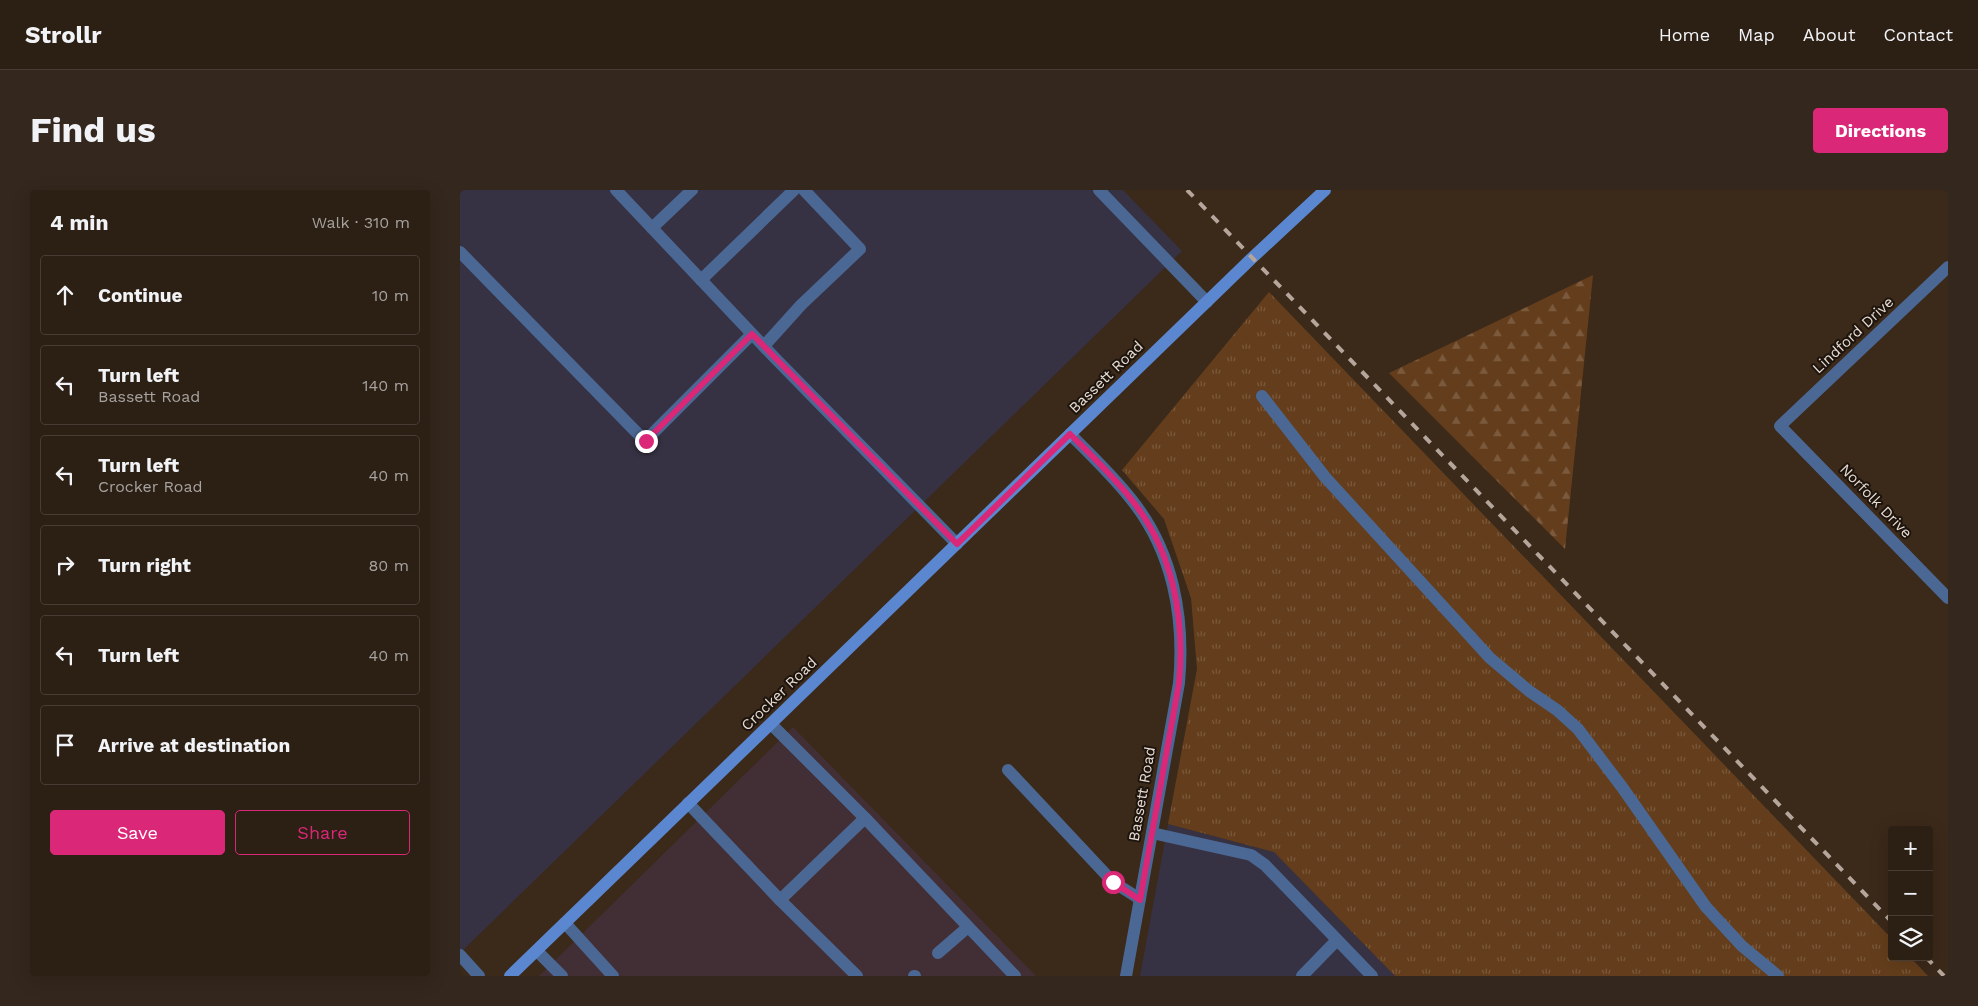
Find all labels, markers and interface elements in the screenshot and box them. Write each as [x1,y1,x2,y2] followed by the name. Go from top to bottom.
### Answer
[25,21,102,49] text: Strollr
[1659,24,1710,45] text: Home
[1738,24,1775,45] text: Map
[1803,24,1855,45] text: About
[1883,24,1953,45] text: Contact
[1813,108,1948,153] button: Directions
[30,109,156,151] text: Find us
[50,210,108,235] text: 4 min
[312,213,410,232] text: Walk · 310 m
[51,281,79,309] icon: ahead
[98,284,182,307] text: Continue
[372,286,409,305] text: 10 m
[1809,293,1897,377] street label: Lindford Drive
[1065,337,1147,417] street label: Bassett Road
[98,364,179,387] text: Turn left
[51,371,79,399] icon: left
[362,376,409,395] text: 140 m
[98,387,200,406] text: Bassett Road
[635,430,658,453] route end
[98,454,179,477] text: Turn left
[1836,460,1916,542] street label: Norfolk Drive
[51,461,79,489] icon: left
[369,466,409,485] text: 40 m
[98,477,203,496] text: Crocker Road
[51,551,79,579] icon: right
[98,554,191,577] text: Turn right
[368,556,409,575] text: 80 m
[51,641,79,669] icon: left
[98,644,179,667] text: Turn left
[369,646,409,665] text: 40 m
[738,653,820,735] street label: Crocker Road
[51,731,79,759] icon: arrive
[98,734,290,757] text: Arrive at destination
[1125,745,1159,843] street label: Bassett Road
[50,810,225,855] button: Save
[235,810,410,855] button: Share
[1888,826,1933,961] map controls
[1888,826,1933,871] button: +
[1102,871,1125,894] route start
[1888,871,1933,916] button: −
[1888,916,1933,961] button: layers

